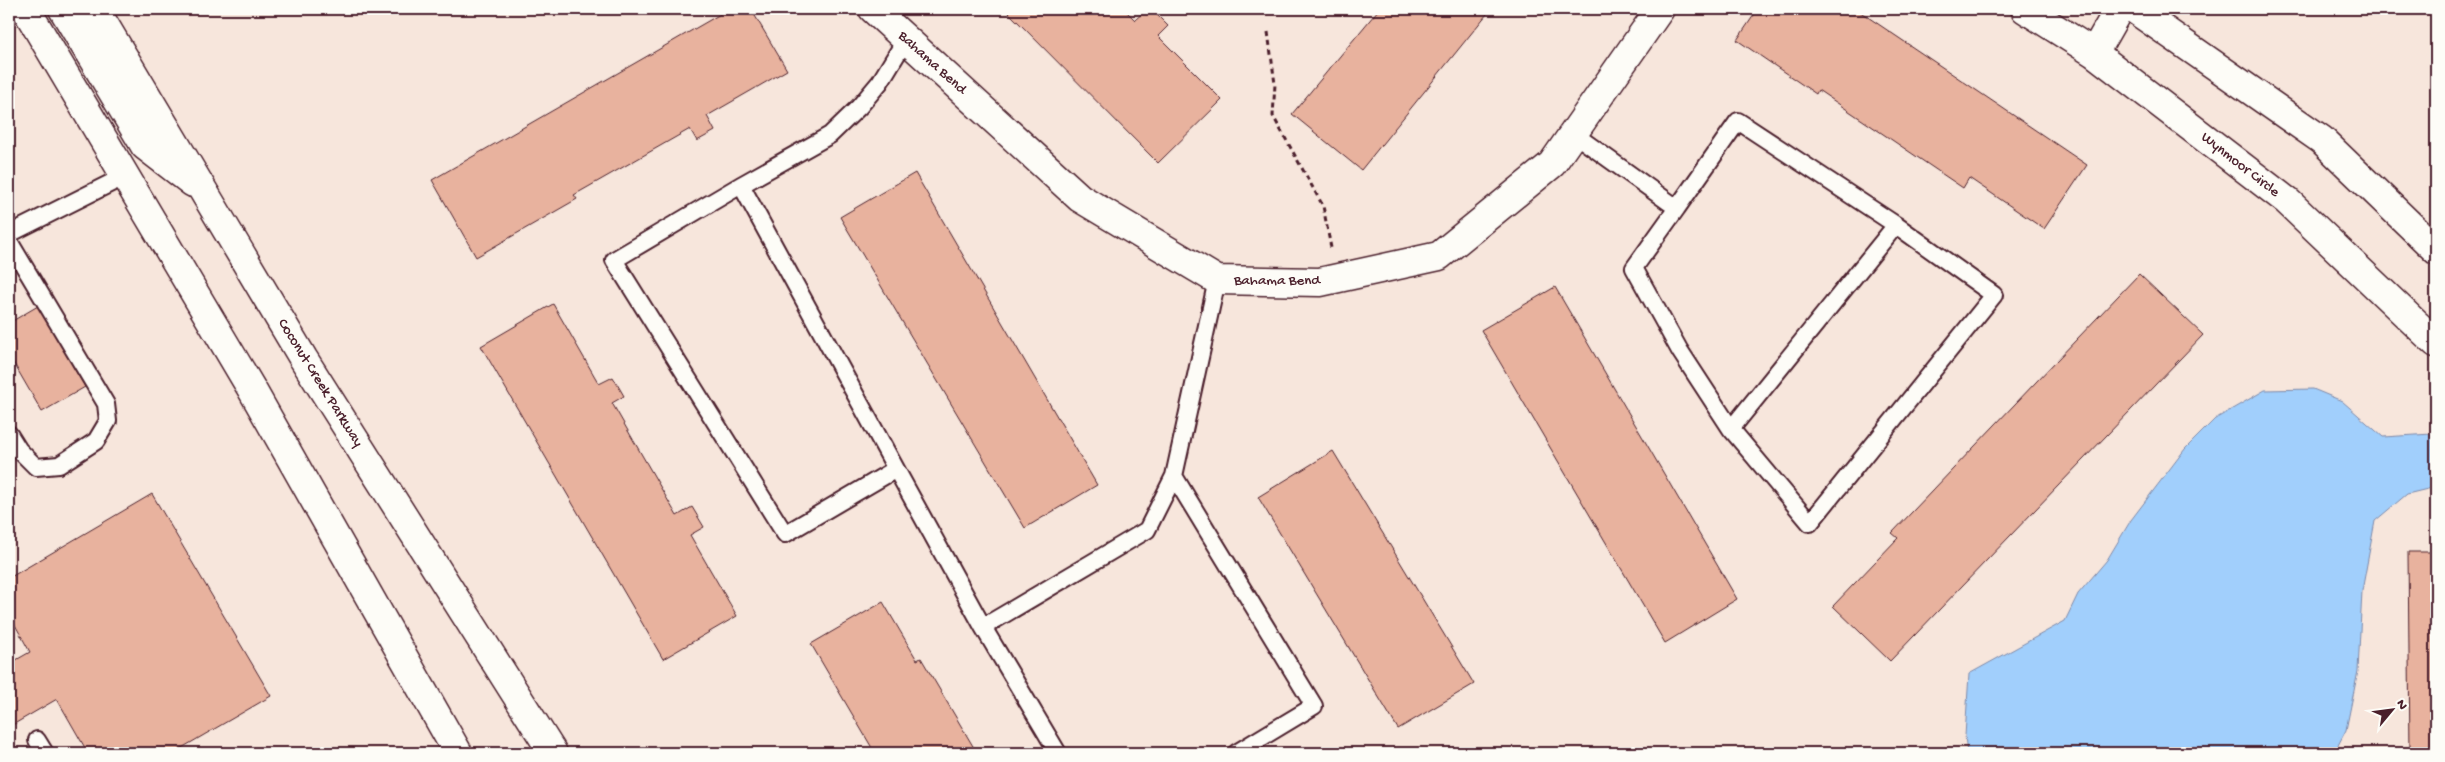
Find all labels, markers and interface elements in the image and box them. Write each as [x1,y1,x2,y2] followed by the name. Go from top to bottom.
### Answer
[893,27,971,99] street label: Bahama Bend
[2197,129,2283,202] street label: Wynmoor Circle
[1233,272,1321,290] street label: Bahama Bend
[273,316,367,451] street label: Coconut Creek Parkway
[2368,684,2418,734] north arrow
[2392,697,2411,713] text: N

